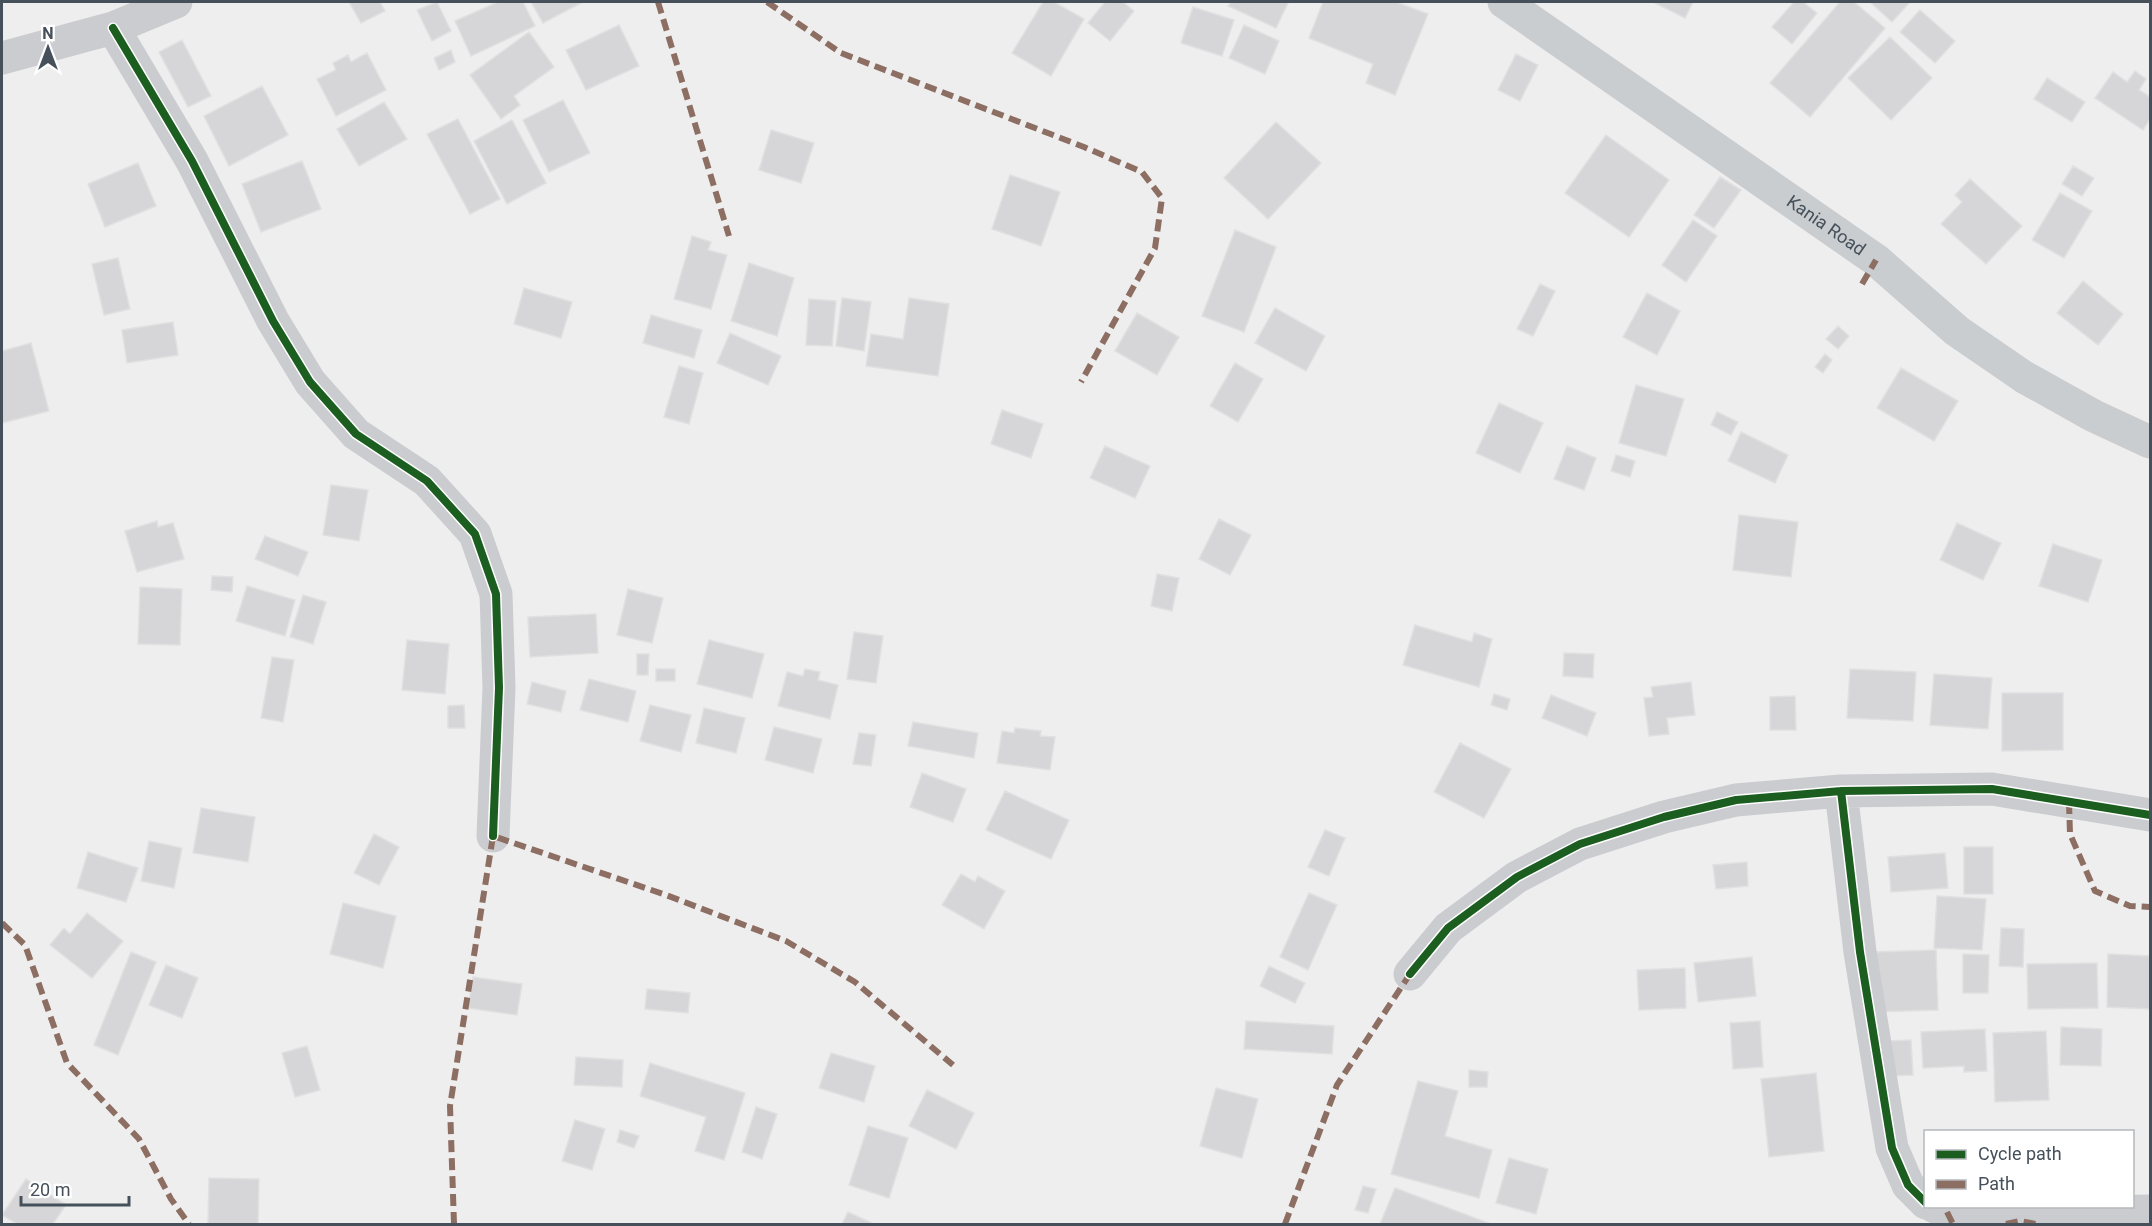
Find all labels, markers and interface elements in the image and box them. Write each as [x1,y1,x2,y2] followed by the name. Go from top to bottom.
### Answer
[18,18,78,78] north arrow
[42,24,54,43] text: N
[1783,190,1870,260] street label: Kania Road
[1924,1130,2134,1208] legend
[1978,1143,2062,1164] text: Cycle path
[21,1169,129,1207] scale bar
[1978,1173,2015,1194] text: Path
[30,1179,70,1200] text: 20 m

